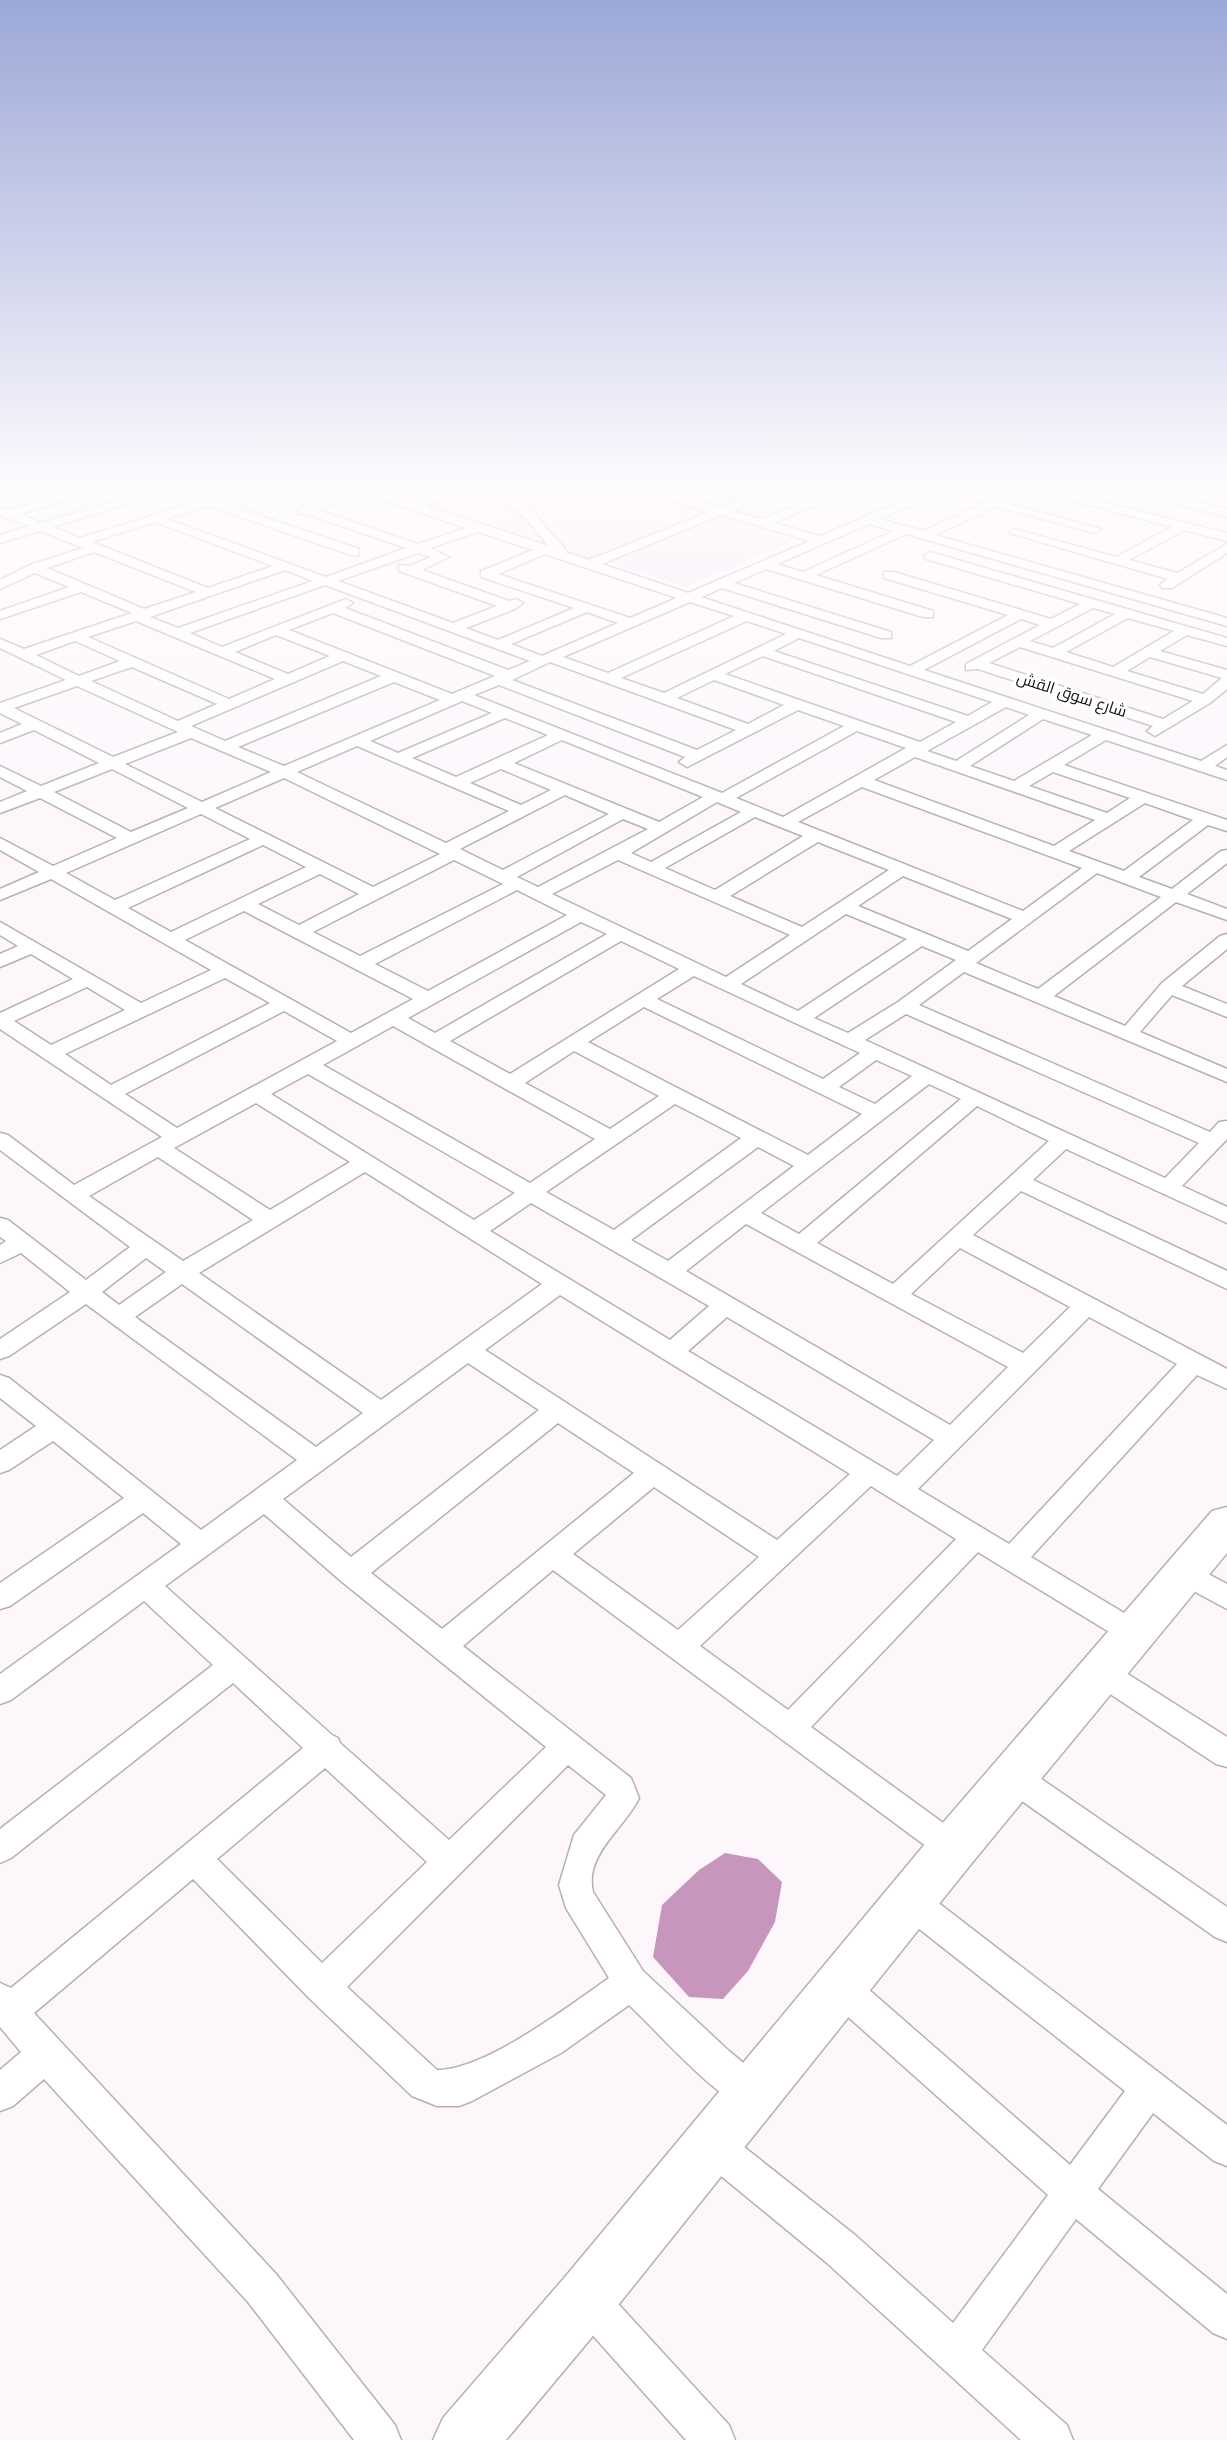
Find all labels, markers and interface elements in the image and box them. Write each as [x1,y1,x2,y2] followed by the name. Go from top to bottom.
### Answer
[1014,667,1130,723] street label: شارع سوق القش

